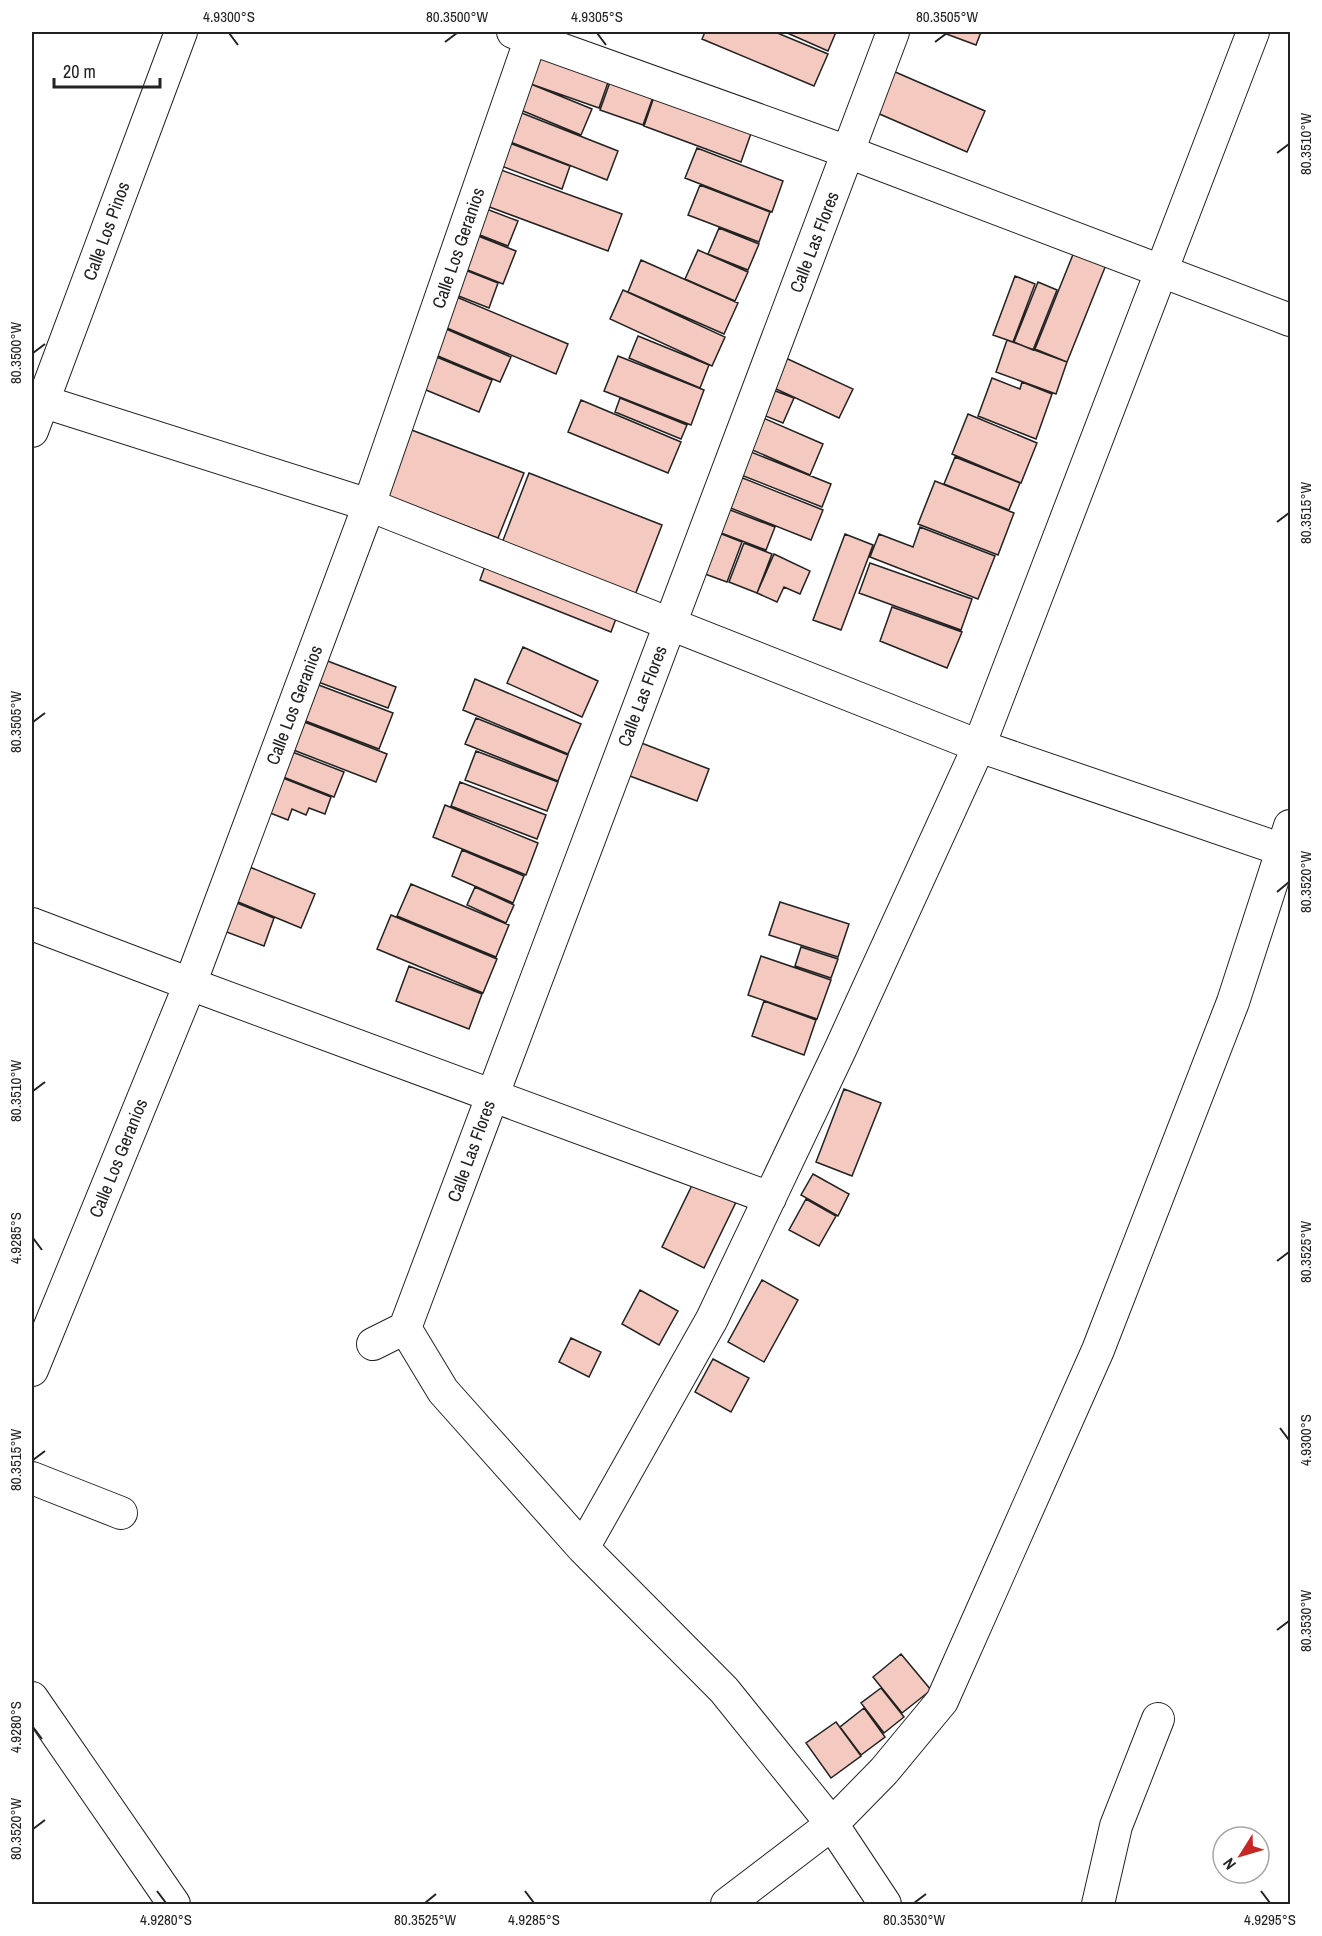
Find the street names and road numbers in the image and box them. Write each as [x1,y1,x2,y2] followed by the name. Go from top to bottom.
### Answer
[77,178,135,284] street label: Calle Los Pinos
[426,184,490,312] street label: Calle Los Geranios
[783,188,845,296] street label: Calle Las Flores
[260,642,328,768] street label: Calle Los Geranios
[611,642,673,750] street label: Calle Las Flores
[83,1095,153,1221] street label: Calle Los Geranios
[441,1097,501,1205] street label: Calle Las Flores

